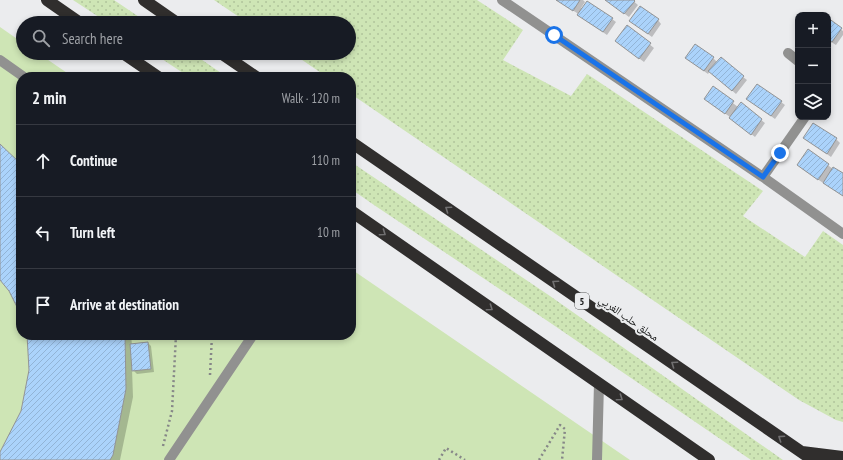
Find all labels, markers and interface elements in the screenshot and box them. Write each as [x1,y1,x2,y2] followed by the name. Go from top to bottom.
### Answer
[795,12,831,120] map controls
[795,12,831,48] button: +
[16,16,356,60] search box
[545,26,563,44] route start
[30,27,52,49] icon: search
[62,29,123,48] text: Search here
[795,48,831,84] button: −
[795,84,831,120] button: layers
[32,87,66,109] text: 2 min
[282,90,340,107] text: Walk · 120 m
[771,144,789,162] route end
[32,150,54,172] icon: ahead
[70,151,117,170] text: Continue
[311,152,340,169] text: 110 m
[446,207,453,214] one-way arrow
[32,222,54,244] icon: left
[70,223,115,242] text: Turn left
[317,224,340,241] text: 10 m
[379,228,386,236] one-way arrow
[553,281,560,288] one-way arrow
[595,292,662,345] street label: محلق حلب الغربي
[575,293,589,309] road number: 5
[32,294,54,316] icon: arrive
[70,295,179,314] text: Arrive at destination
[486,303,493,311] one-way arrow
[671,361,678,369] one-way arrow
[615,393,622,400] one-way arrow
[779,436,786,443] one-way arrow

